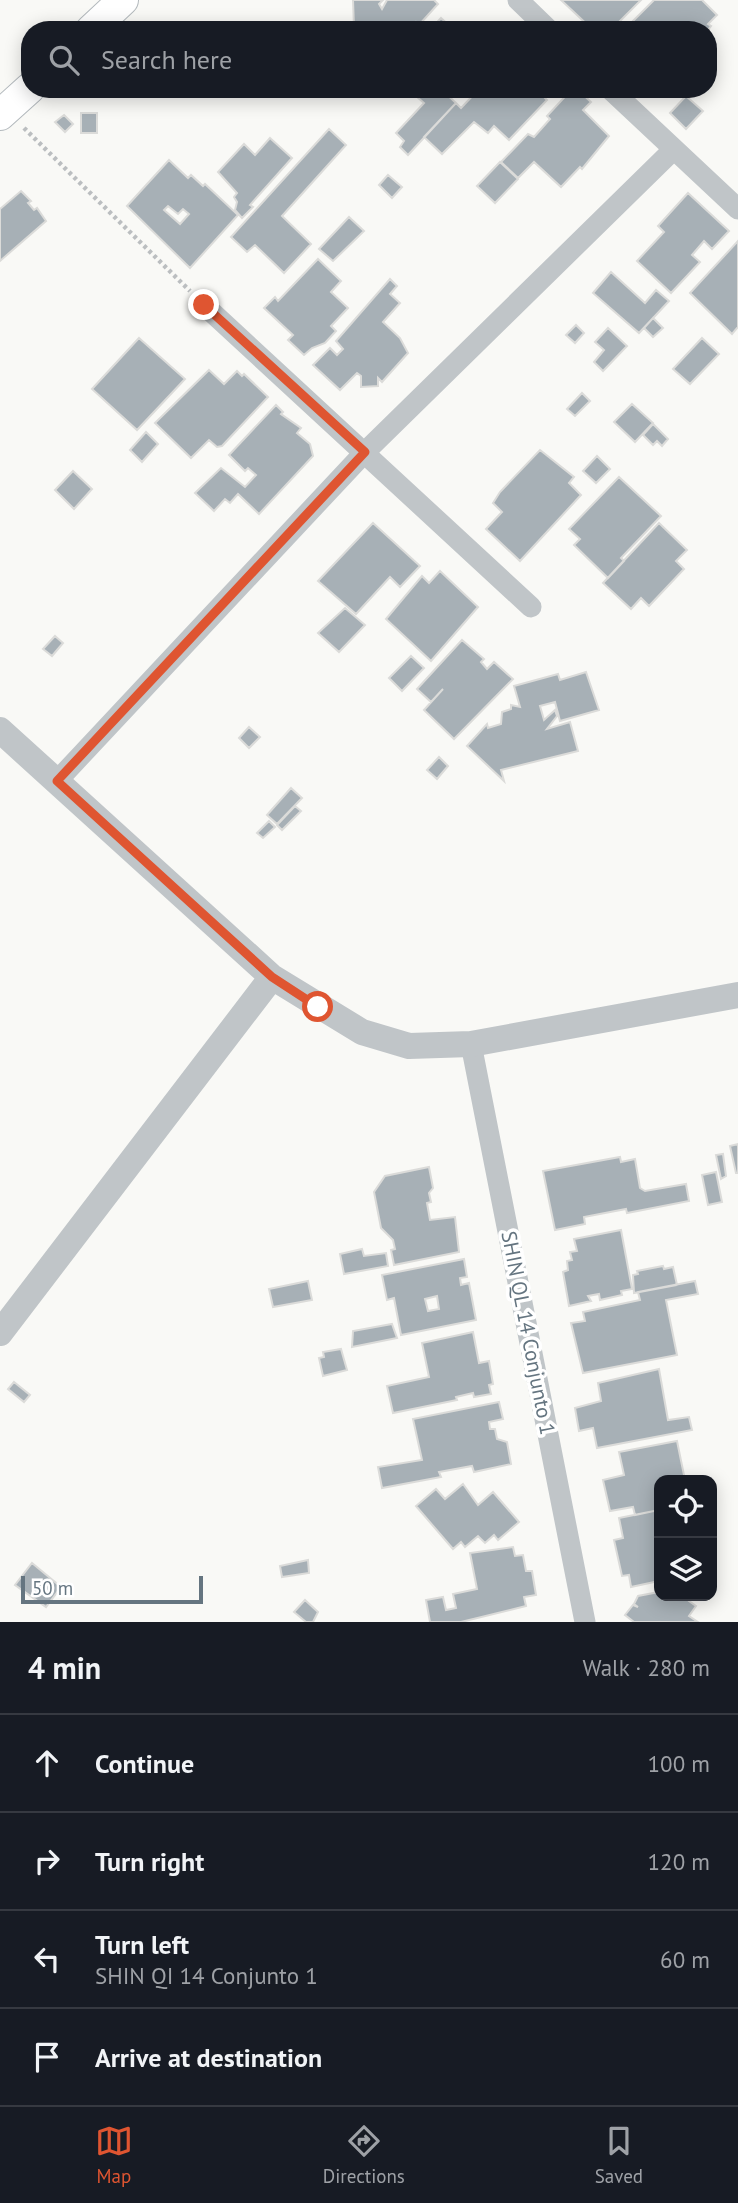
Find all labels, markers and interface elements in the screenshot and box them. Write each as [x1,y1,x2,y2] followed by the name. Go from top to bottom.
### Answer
[21,21,717,98] search box
[45,41,83,79] icon: search
[101,43,232,76] text: Search here
[188,289,219,320] route end
[302,991,333,1022] route start
[495,1229,562,1437] street label: SHIN QL 14 Conjunto 1
[654,1475,717,1601] map controls
[654,1475,717,1538] button: locate
[654,1538,717,1601] button: layers
[21,1573,203,1605] scale bar
[32,1576,73,1600] text: 50 m
[28,1648,101,1687] text: 4 min
[583,1653,710,1682] text: Walk · 280 m
[28,1744,66,1782] icon: ahead
[95,1747,194,1780] text: Continue
[648,1749,710,1778] text: 100 m
[28,1842,66,1880] icon: right
[95,1845,204,1878] text: Turn right
[648,1847,710,1876] text: 120 m
[95,1928,189,1961] text: Turn left
[28,1940,66,1978] icon: left
[660,1945,710,1974] text: 60 m
[95,1961,318,1990] text: SHIN QI 14 Conjunto 1
[28,2038,66,2076] icon: arrive
[95,2041,322,2074] text: Arrive at destination
[95,2122,133,2188] tab: Map
[323,2122,405,2188] tab: Directions
[595,2122,643,2188] tab: Saved

